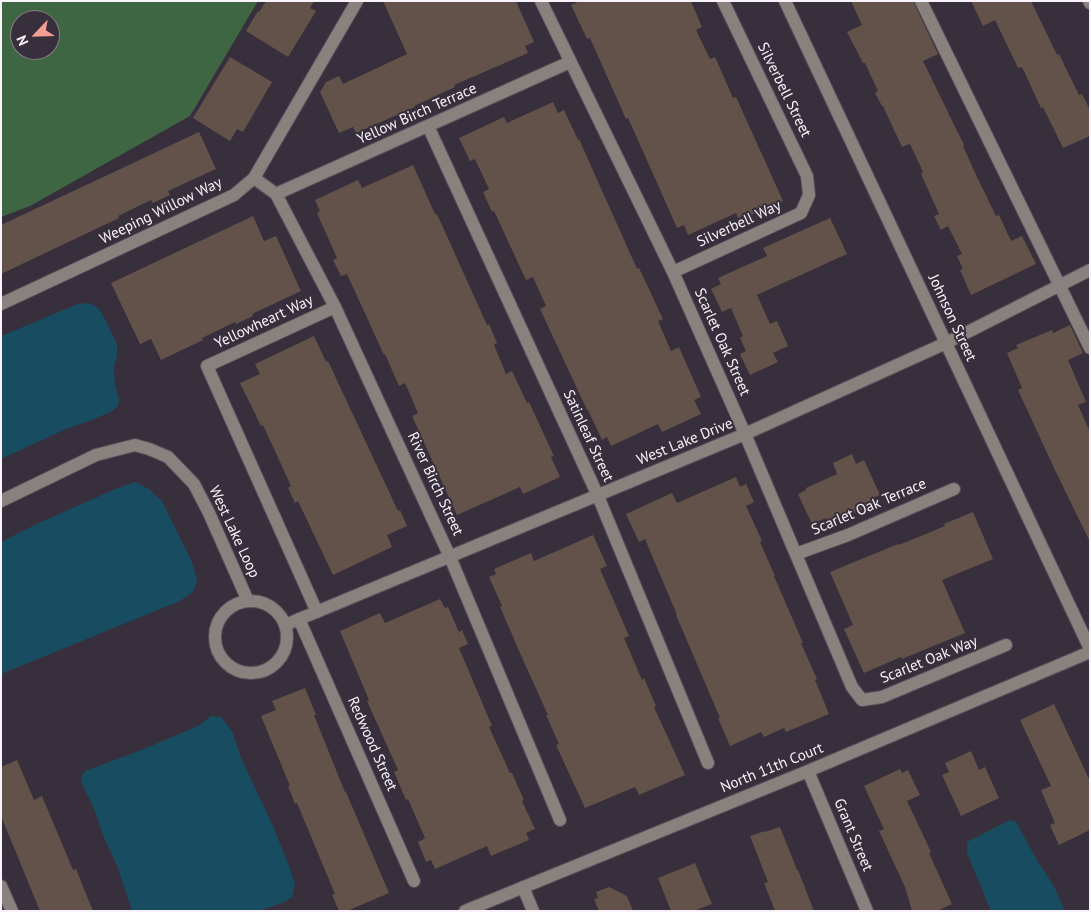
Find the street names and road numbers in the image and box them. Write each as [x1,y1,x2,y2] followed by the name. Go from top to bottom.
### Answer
[753,40,815,140] street label: Silverbell Street
[354,80,480,148] street label: Yellow Birch Terrace
[97,174,225,248] street label: Weeping Willow Way
[694,197,784,251] street label: Silverbell Way
[924,272,980,364] street label: Johnson Street
[690,286,754,398] street label: Scarlet Oak Street
[212,291,316,353] street label: Yellowheart Way
[559,387,617,485] street label: Satinleaf Street
[634,415,736,469] street label: West Lake Drive
[403,429,467,539] street label: River Birch Street
[809,475,929,539] street label: Scarlet Oak Terrace
[205,483,263,581] street label: West Lake Loop
[878,632,980,688] street label: Scarlet Oak Way
[343,694,401,794] street label: Redwood Street
[718,739,826,797] street label: North 11th Court
[830,796,876,874] street label: Grant Street

